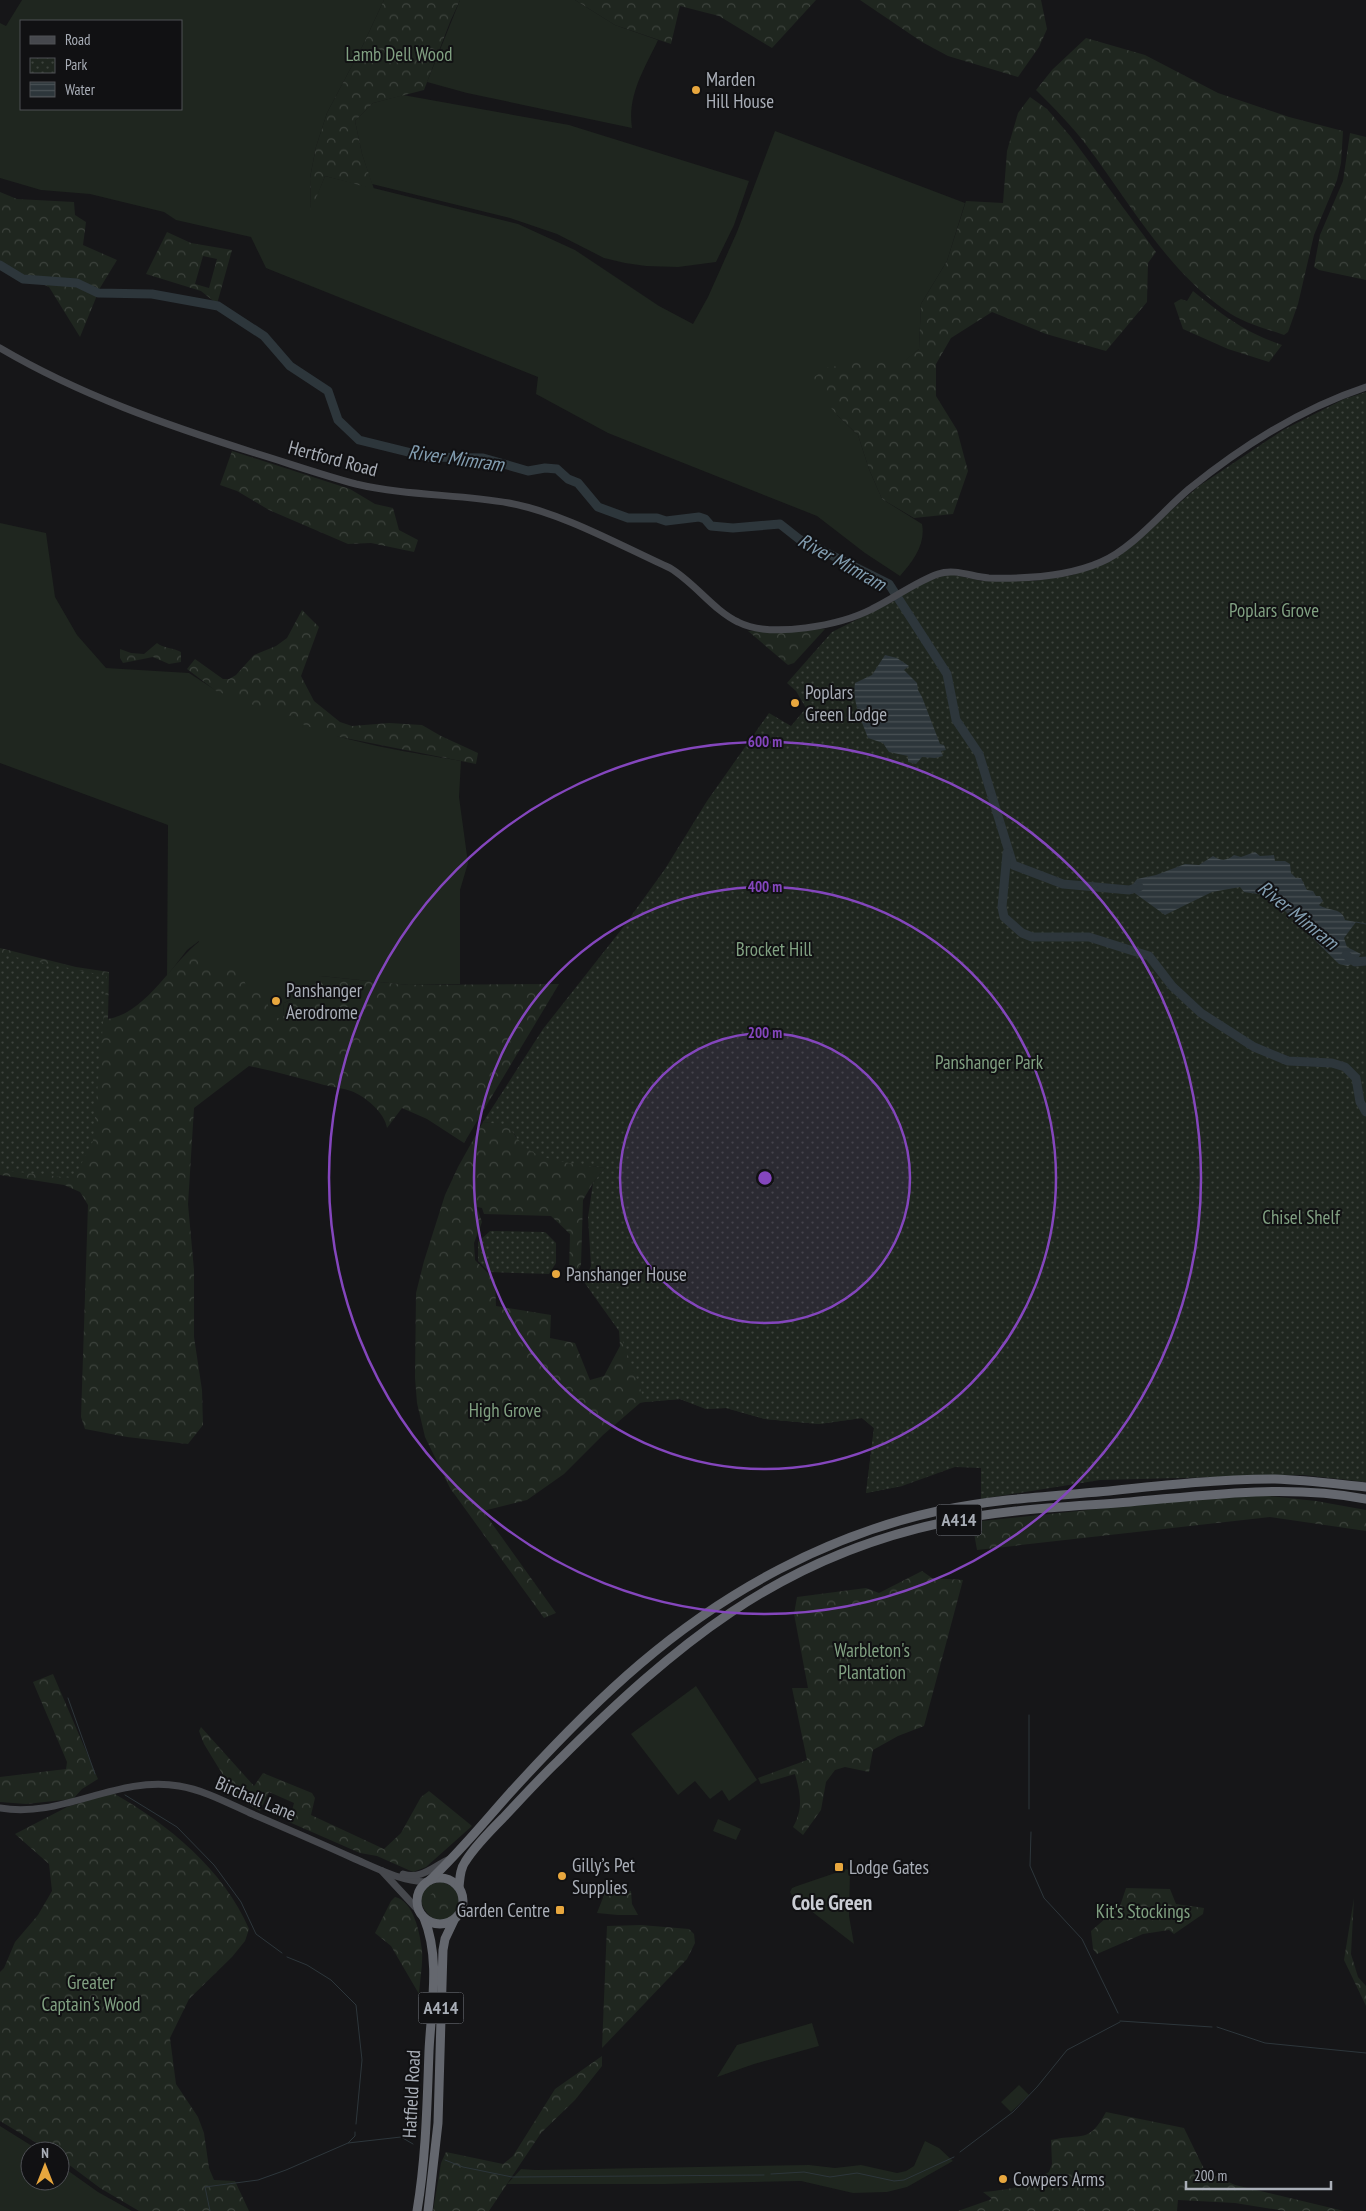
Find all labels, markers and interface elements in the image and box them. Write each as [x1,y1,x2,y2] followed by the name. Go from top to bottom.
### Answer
[20,20,182,110] legend
[65,30,91,49] text: Road
[346,42,453,66] park label: Lamb Dell Wood
[65,55,87,74] text: Park
[706,67,774,113] place label: Marden Hill House
[65,80,96,99] text: Water
[690,84,702,96] marker: Marden Hill House
[286,435,380,481] street label: Hertford Road
[407,438,506,478] water label: River Mimram
[794,527,891,597] water label: River Mimram
[1229,598,1319,622] park label: Poplars Grove
[805,680,887,726] place label: Poplars Green Lodge
[789,697,801,709] marker: Poplars Green Lodge
[748,732,782,751] text: 600 m
[1252,875,1344,956] water label: River Mimram
[748,877,782,896] text: 400 m
[736,937,813,961] park label: Brocket Hill
[286,978,363,1024] place label: Panshanger Aerodrome
[270,995,282,1007] marker: Panshanger Aerodrome
[748,1023,782,1042] text: 200 m
[935,1050,1044,1074] park label: Panshanger Park
[756,1169,774,1187] centre of rings
[1262,1205,1341,1229] park label: Chisel Shelf
[566,1262,687,1286] place label: Panshanger House
[550,1268,562,1280] marker: Panshanger House
[469,1398,541,1422] park label: High Grove
[936,1504,982,1536] road number: A414
[834,1638,910,1684] park label: Warbleton's Plantation
[212,1770,300,1826] street label: Birchall Lane
[572,1853,636,1899] place label: Gilly’s Pet Supplies
[849,1855,929,1879] place label: Lodge Gates
[833,1861,845,1873] marker: Lodge Gates
[556,1870,568,1882] marker: Gilly’s Pet Supplies
[792,1889,872,1916] district label: Cole Green
[457,1898,550,1922] place label: Garden Centre
[1096,1899,1190,1923] park label: Kit's Stockings
[554,1904,566,1916] marker: Garden Centre
[42,1970,140,2016] park label: Greater Captain's Wood
[418,1992,464,2024] road number: A414
[397,2049,425,2139] street label: Hatfield Road
[20,2141,70,2191] north arrow
[41,2144,49,2162] text: N
[1186,2158,1331,2190] scale bar
[1194,2166,1227,2185] text: 200 m
[1013,2167,1105,2191] place label: Cowpers Arms
[997,2173,1009,2185] marker: Cowpers Arms

